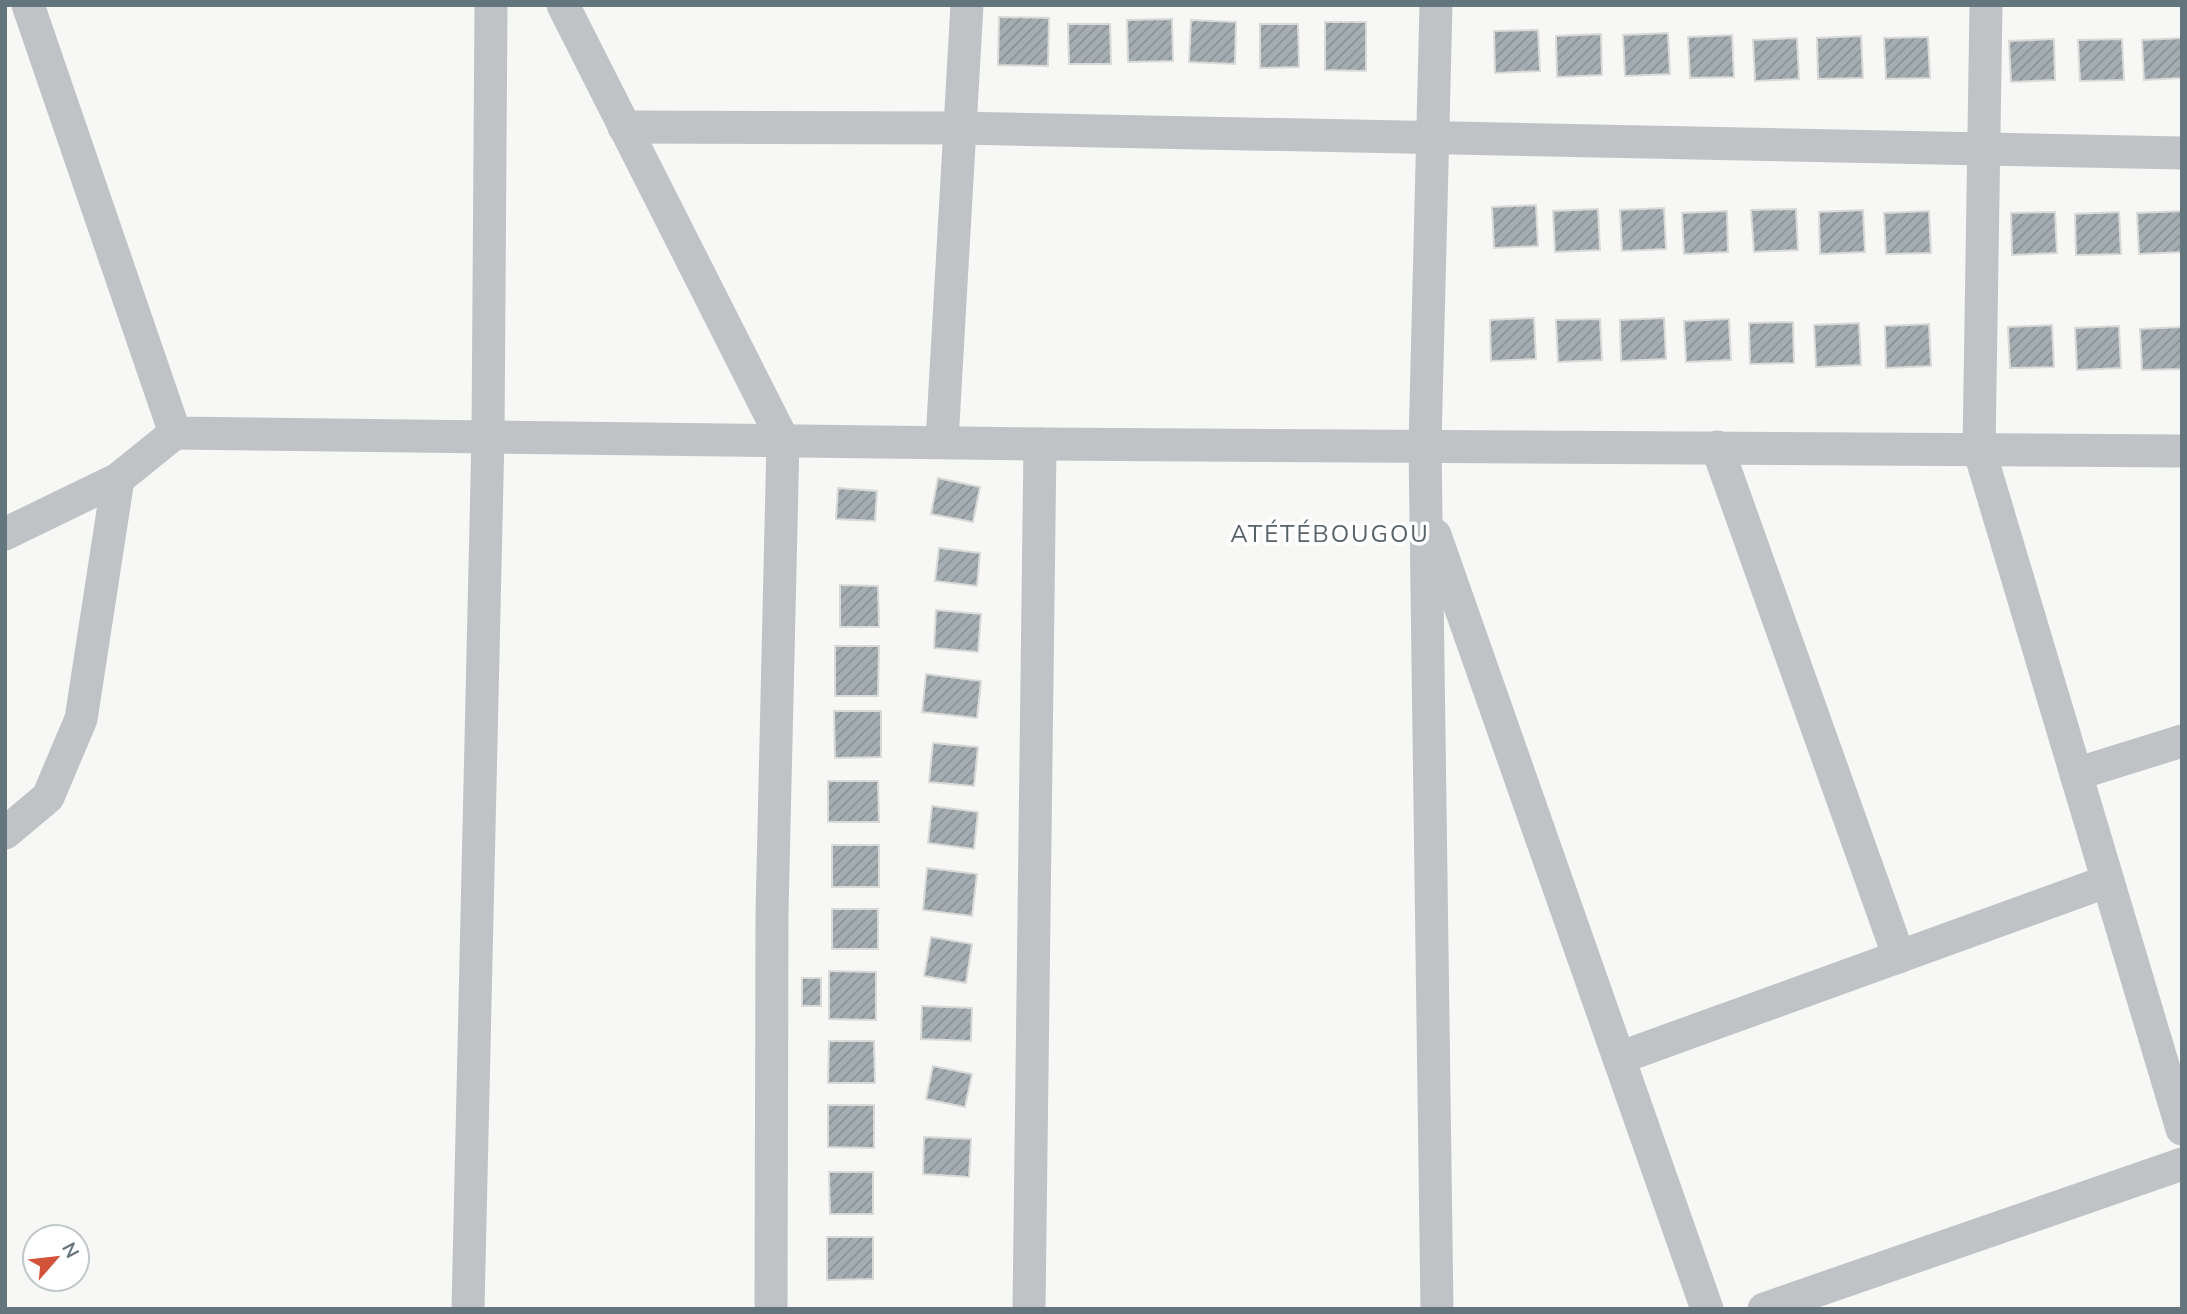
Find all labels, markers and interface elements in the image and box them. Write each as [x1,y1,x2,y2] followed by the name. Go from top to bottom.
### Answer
[1230,518,1430,550] district label: ATÉTÉBOUGOU
[21,1223,91,1293] north arrow
[55,1238,85,1263] text: N

